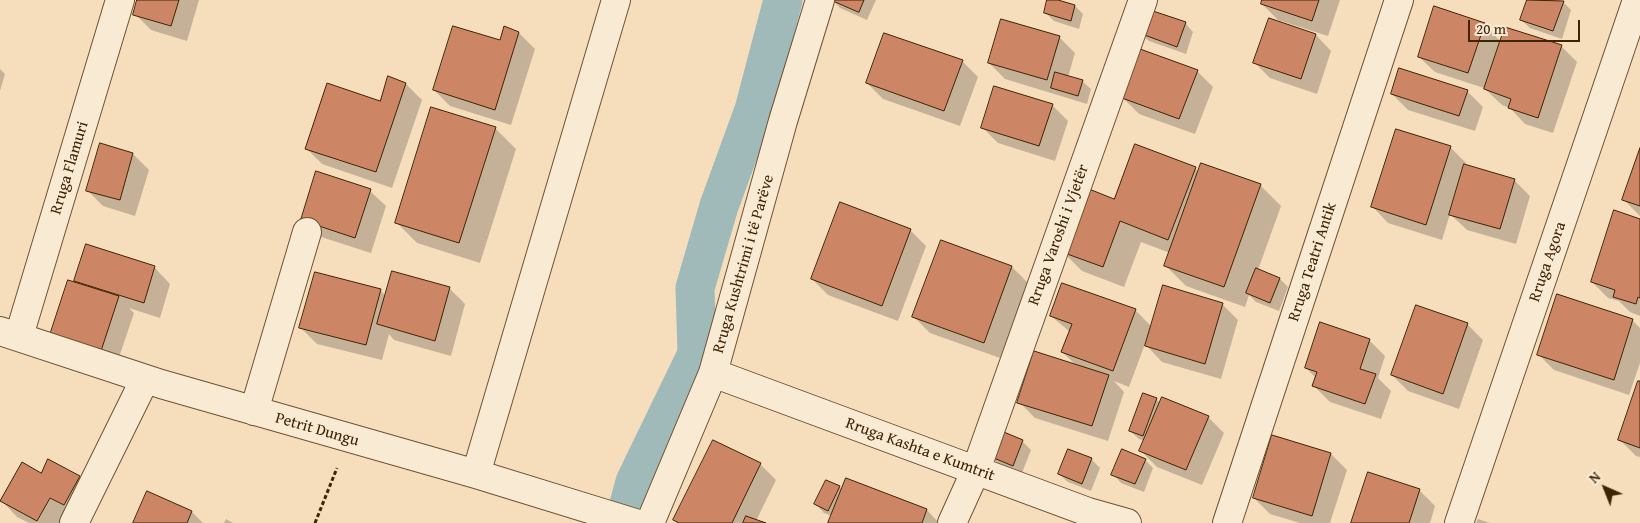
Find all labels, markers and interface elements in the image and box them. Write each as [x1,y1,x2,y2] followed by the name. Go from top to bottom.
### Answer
[1470,10,1582,42] scale bar
[1476,18,1506,39] text: 20 m
[47,119,93,217] street label: Rruga Flamuri
[1025,162,1093,308] street label: Rruga Varoshi i Vjetër
[709,173,779,355] street label: Rruga Kushtrimi i të Parëve
[1285,200,1341,324] street label: Rruga Teatri Antik
[1525,219,1571,305] street label: Rruga Agora
[273,409,361,451] street label: Petrit Dungu
[843,414,997,486] street label: Rruga Kashta e Kumtrit
[1580,463,1630,513] north arrow
[1584,467,1605,488] text: N

